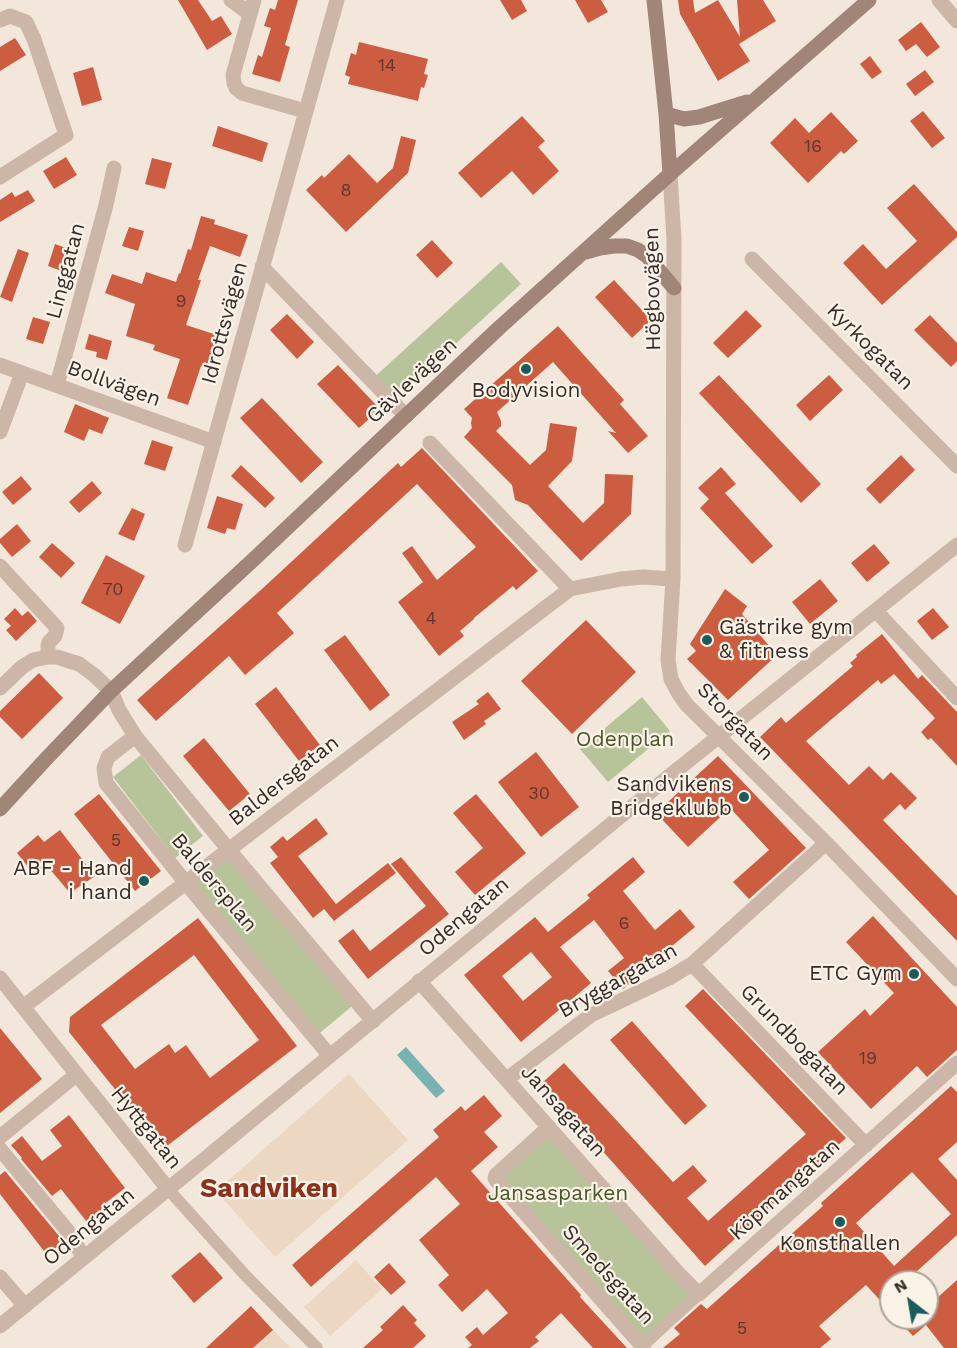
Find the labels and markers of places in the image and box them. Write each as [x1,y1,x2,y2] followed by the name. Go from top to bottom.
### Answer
[519,362,533,376] marker: Bodyvision
[471,378,581,404] place label: Bodyvision
[719,615,853,665] place label: Gästrike gym & fitness
[700,633,714,647] marker: Gästrike gym & fitness
[610,772,732,822] place label: Sandvikens Bridgeklubb
[737,790,751,804] marker: Sandvikens Bridgeklubb
[13,856,132,906] place label: ABF - Hand i hand
[137,874,151,888] marker: ABF - Hand i hand
[809,961,902,987] place label: ETC Gym
[907,967,921,981] marker: ETC Gym
[833,1215,847,1229] marker: Konsthallen
[779,1231,901,1257] place label: Konsthallen

